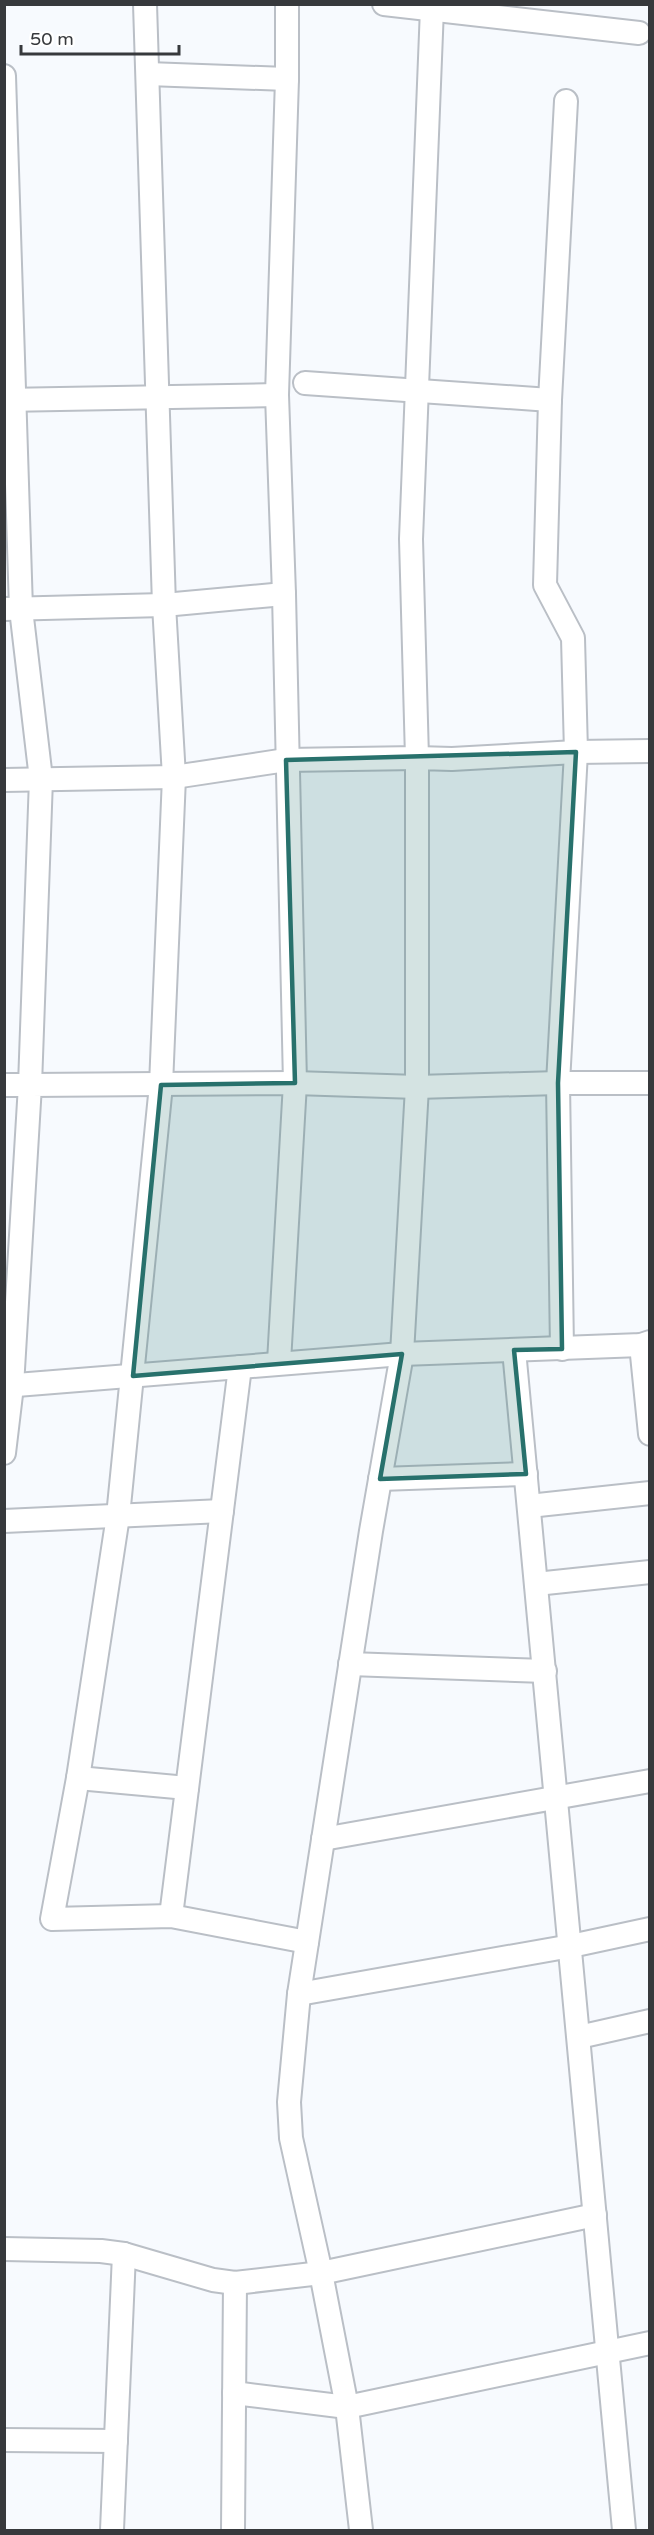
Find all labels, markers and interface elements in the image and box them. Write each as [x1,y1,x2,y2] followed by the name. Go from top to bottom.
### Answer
[21,18,178,56] scale bar
[30,28,74,50] text: 50 m

